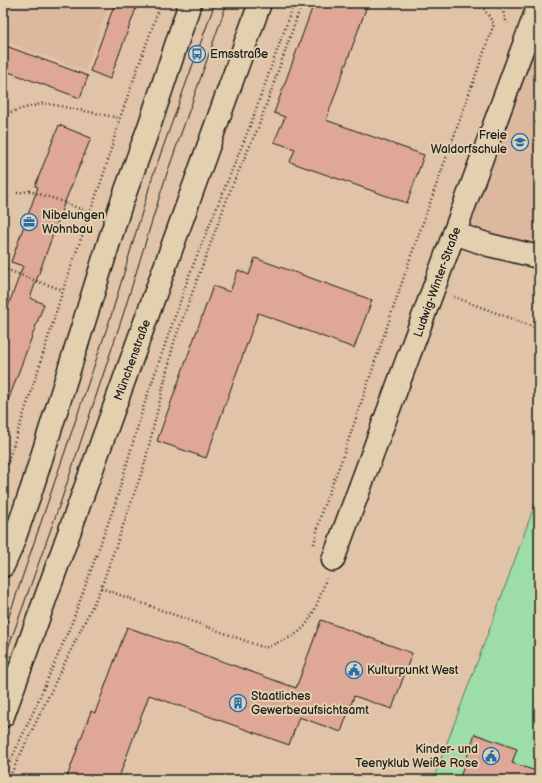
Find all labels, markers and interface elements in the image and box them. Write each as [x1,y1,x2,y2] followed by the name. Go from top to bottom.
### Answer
[187,44,207,64] bus stop icon: Emsstraße
[210,47,268,62] place label: Emsstraße
[431,128,507,157] place label: Freie Waldorfschule
[510,132,530,152] school or university icon: Freie Waldorfschule
[42,208,105,237] place label: Nibelungen Wohnbau
[19,212,39,232] office icon: Nibelungen Wohnbau
[411,225,464,339] street label: Ludwig-Winter-Straße
[111,318,154,403] street label: Münchenstraße
[344,660,364,680] public building icon: Kulturpunkt West
[367,663,459,678] place label: Kulturpunkt West
[251,689,369,718] place label: Staatliches Gewerbeaufsichtsamt
[228,693,248,713] building icon: Staatliches Gewerbeaufsichtsamt
[355,742,478,771] place label: Kinder- und Teenyklub Weiße Rose
[481,746,501,766] public building icon: Kinder- und Teenyklub Weiße Rose

